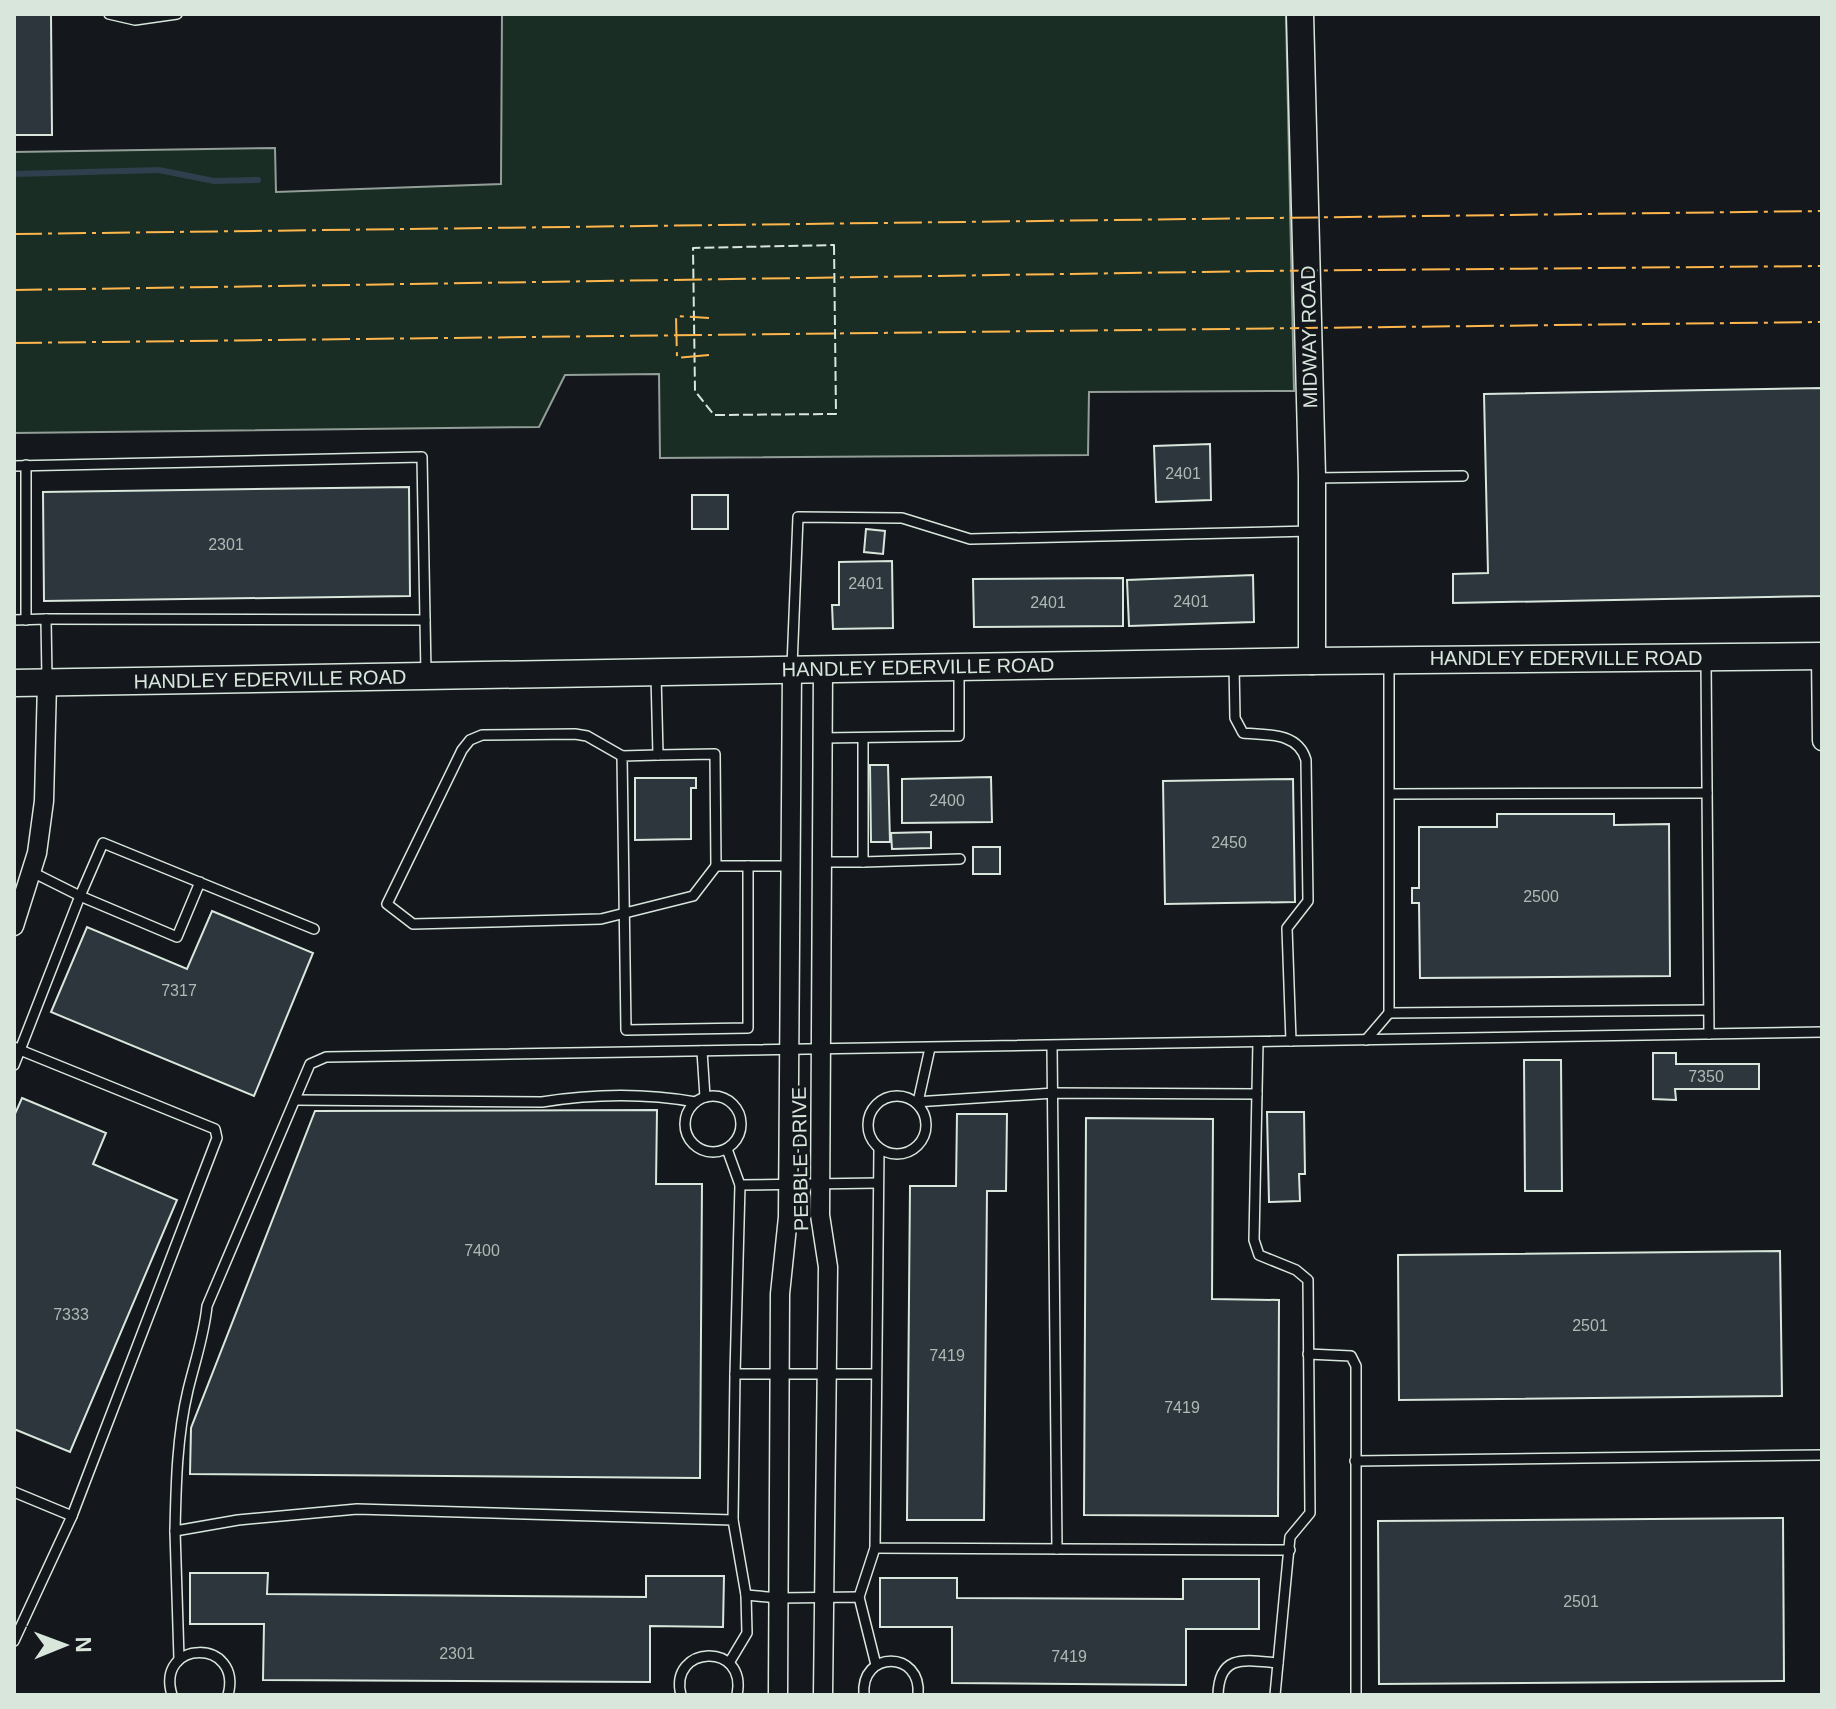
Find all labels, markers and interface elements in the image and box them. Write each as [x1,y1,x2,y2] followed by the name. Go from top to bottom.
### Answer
[1297,265,1321,409] street label: MIDWAY ROAD
[1165,465,1201,482] house number: 2401
[208,536,244,553] house number: 2301
[848,575,884,592] house number: 2401
[1173,593,1209,610] house number: 2401
[1030,594,1066,611] house number: 2401
[1430,647,1702,669] street label: HANDLEY EDERVILLE ROAD
[781,654,1055,680] street label: HANDLEY EDERVILLE ROAD
[133,666,407,692] street label: HANDLEY EDERVILLE ROAD
[929,792,965,809] house number: 2400
[1211,834,1247,851] house number: 2450
[1523,888,1559,905] house number: 2500
[161,982,197,999] house number: 7317
[1688,1068,1724,1085] house number: 7350
[788,1087,812,1231] street label: PEBBLE DRIVE
[464,1242,500,1259] house number: 7400
[53,1306,89,1323] house number: 7333
[1572,1317,1608,1334] house number: 2501
[929,1347,965,1364] house number: 7419
[1164,1399,1200,1416] house number: 7419
[1563,1593,1599,1610] house number: 2501
[24,1605,104,1685] north arrow
[71,1636,96,1653] text: N
[439,1645,475,1662] house number: 2301
[1051,1648,1087,1665] house number: 7419

